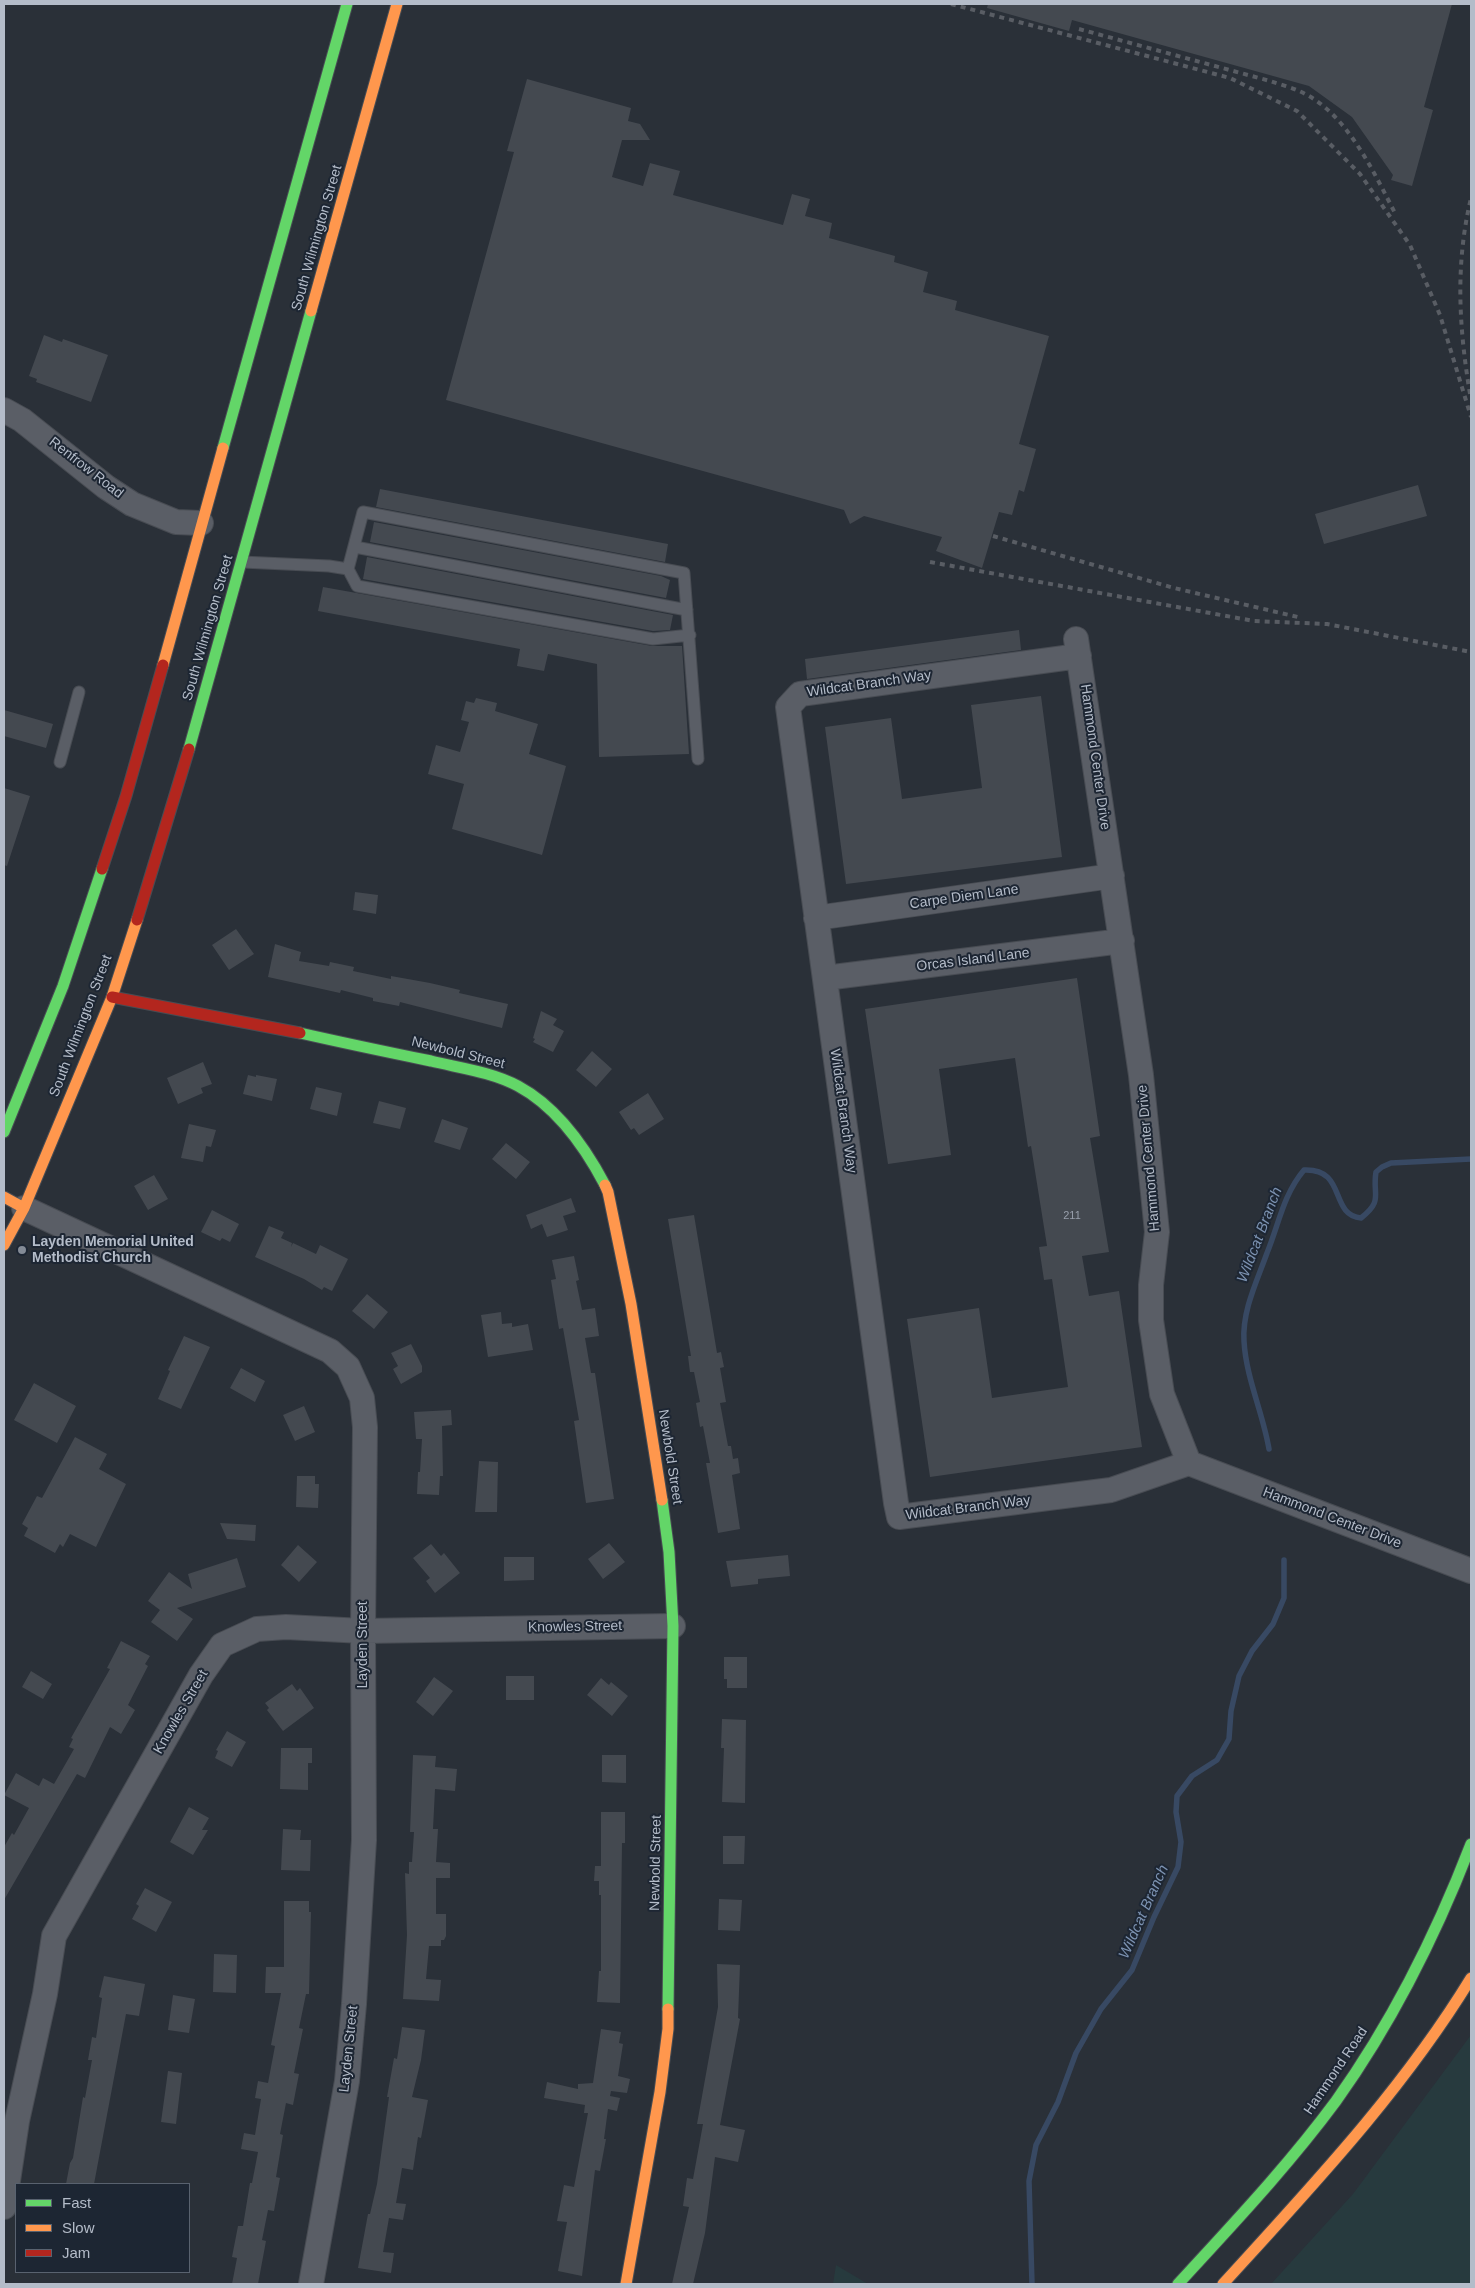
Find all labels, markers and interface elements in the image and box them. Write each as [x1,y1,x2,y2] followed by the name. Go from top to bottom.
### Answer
[288,163,346,313] street label: South Wilmington Street
[46,434,126,502] street label: Renfrow Road
[179,553,237,703] street label: South Wilmington Street
[806,667,932,701] street label: Wildcat Branch Way
[1076,683,1114,831] street label: Hammond Center Drive
[909,881,1019,913] street label: Carpe Diem Lane
[916,945,1030,975] street label: Orcas Island Lane
[46,953,116,1099] street label: South Wilmington Street
[410,1033,506,1073] street label: Newbold Street
[826,1048,860,1174] street label: Wildcat Branch Way
[1134,1084,1164,1232] street label: Hammond Center Drive
[1234,1185,1286,1285] water label: Wildcat Branch
[1063,1209,1081,1223] house number: 211
[32,1234,194,1266] place label: Layden Memorial United Methodist Church
[16,1244,28,1256] marker: Layden Memorial United Methodist Church
[654,1408,686,1506] street label: Newbold Street
[1260,1484,1404,1552] street label: Hammond Center Drive
[905,1492,1031,1524] street label: Wildcat Branch Way
[355,1601,371,1689] street label: Layden Street
[528,1618,622,1636] street label: Knowles Street
[150,1667,212,1757] street label: Knowles Street
[647,1815,665,1911] street label: Newbold Street
[1115,1862,1173,1962] water label: Wildcat Branch
[336,2005,362,2093] street label: Layden Street
[1301,2024,1371,2118] street label: Hammond Road
[15,2183,190,2273] legend
[62,2194,91,2211] text: Fast
[62,2219,95,2236] text: Slow
[62,2244,90,2261] text: Jam

